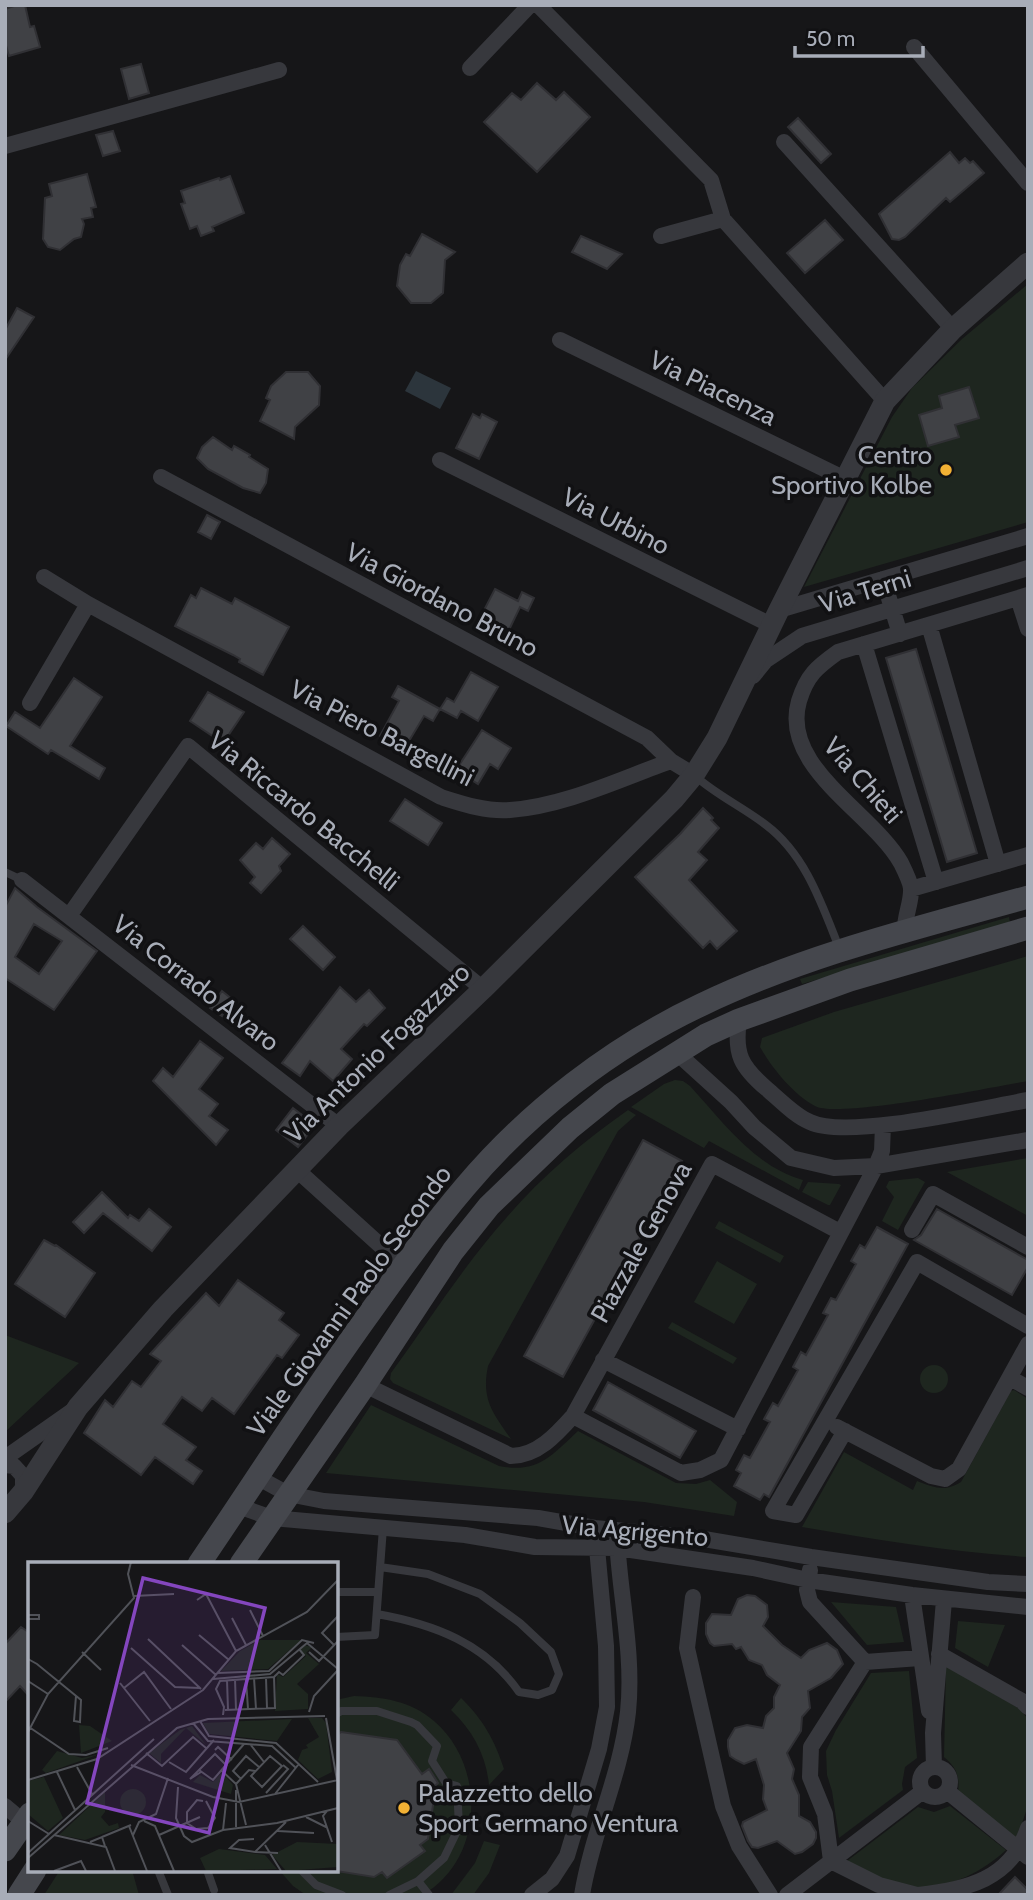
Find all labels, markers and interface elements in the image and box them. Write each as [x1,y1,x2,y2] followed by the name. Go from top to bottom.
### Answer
[795,14,923,58] scale bar
[806,26,855,51] text: 50 m
[644,343,782,433] street label: Via Piacenza
[771,439,932,501] place label: Centro Sportivo Kolbe
[938,462,954,478] marker: Centro Sportivo Kolbe
[557,480,675,562] street label: Via Urbino
[340,536,544,664] street label: Via Giordano Bruno
[815,562,915,620] street label: Via Terni
[284,673,480,793] street label: Via Piero Bargellini
[202,724,406,898] street label: Via Riccardo Bacchelli
[817,730,909,830] street label: Via Chieti
[106,908,286,1058] street label: Via Corrado Alvaro
[278,956,476,1150] street label: Via Antonio Fogazzaro
[584,1155,699,1328] street label: Piazzale Genova
[240,1159,458,1443] street label: Viale Giovanni Paolo Secondo
[560,1509,710,1553] street label: Via Agrigento
[28,1562,338,1872] inset map
[418,1777,679,1839] place label: Palazzetto dello Sport Germano Ventura
[396,1800,412,1816] marker: Palazzetto dello Sport Germano Ventura

